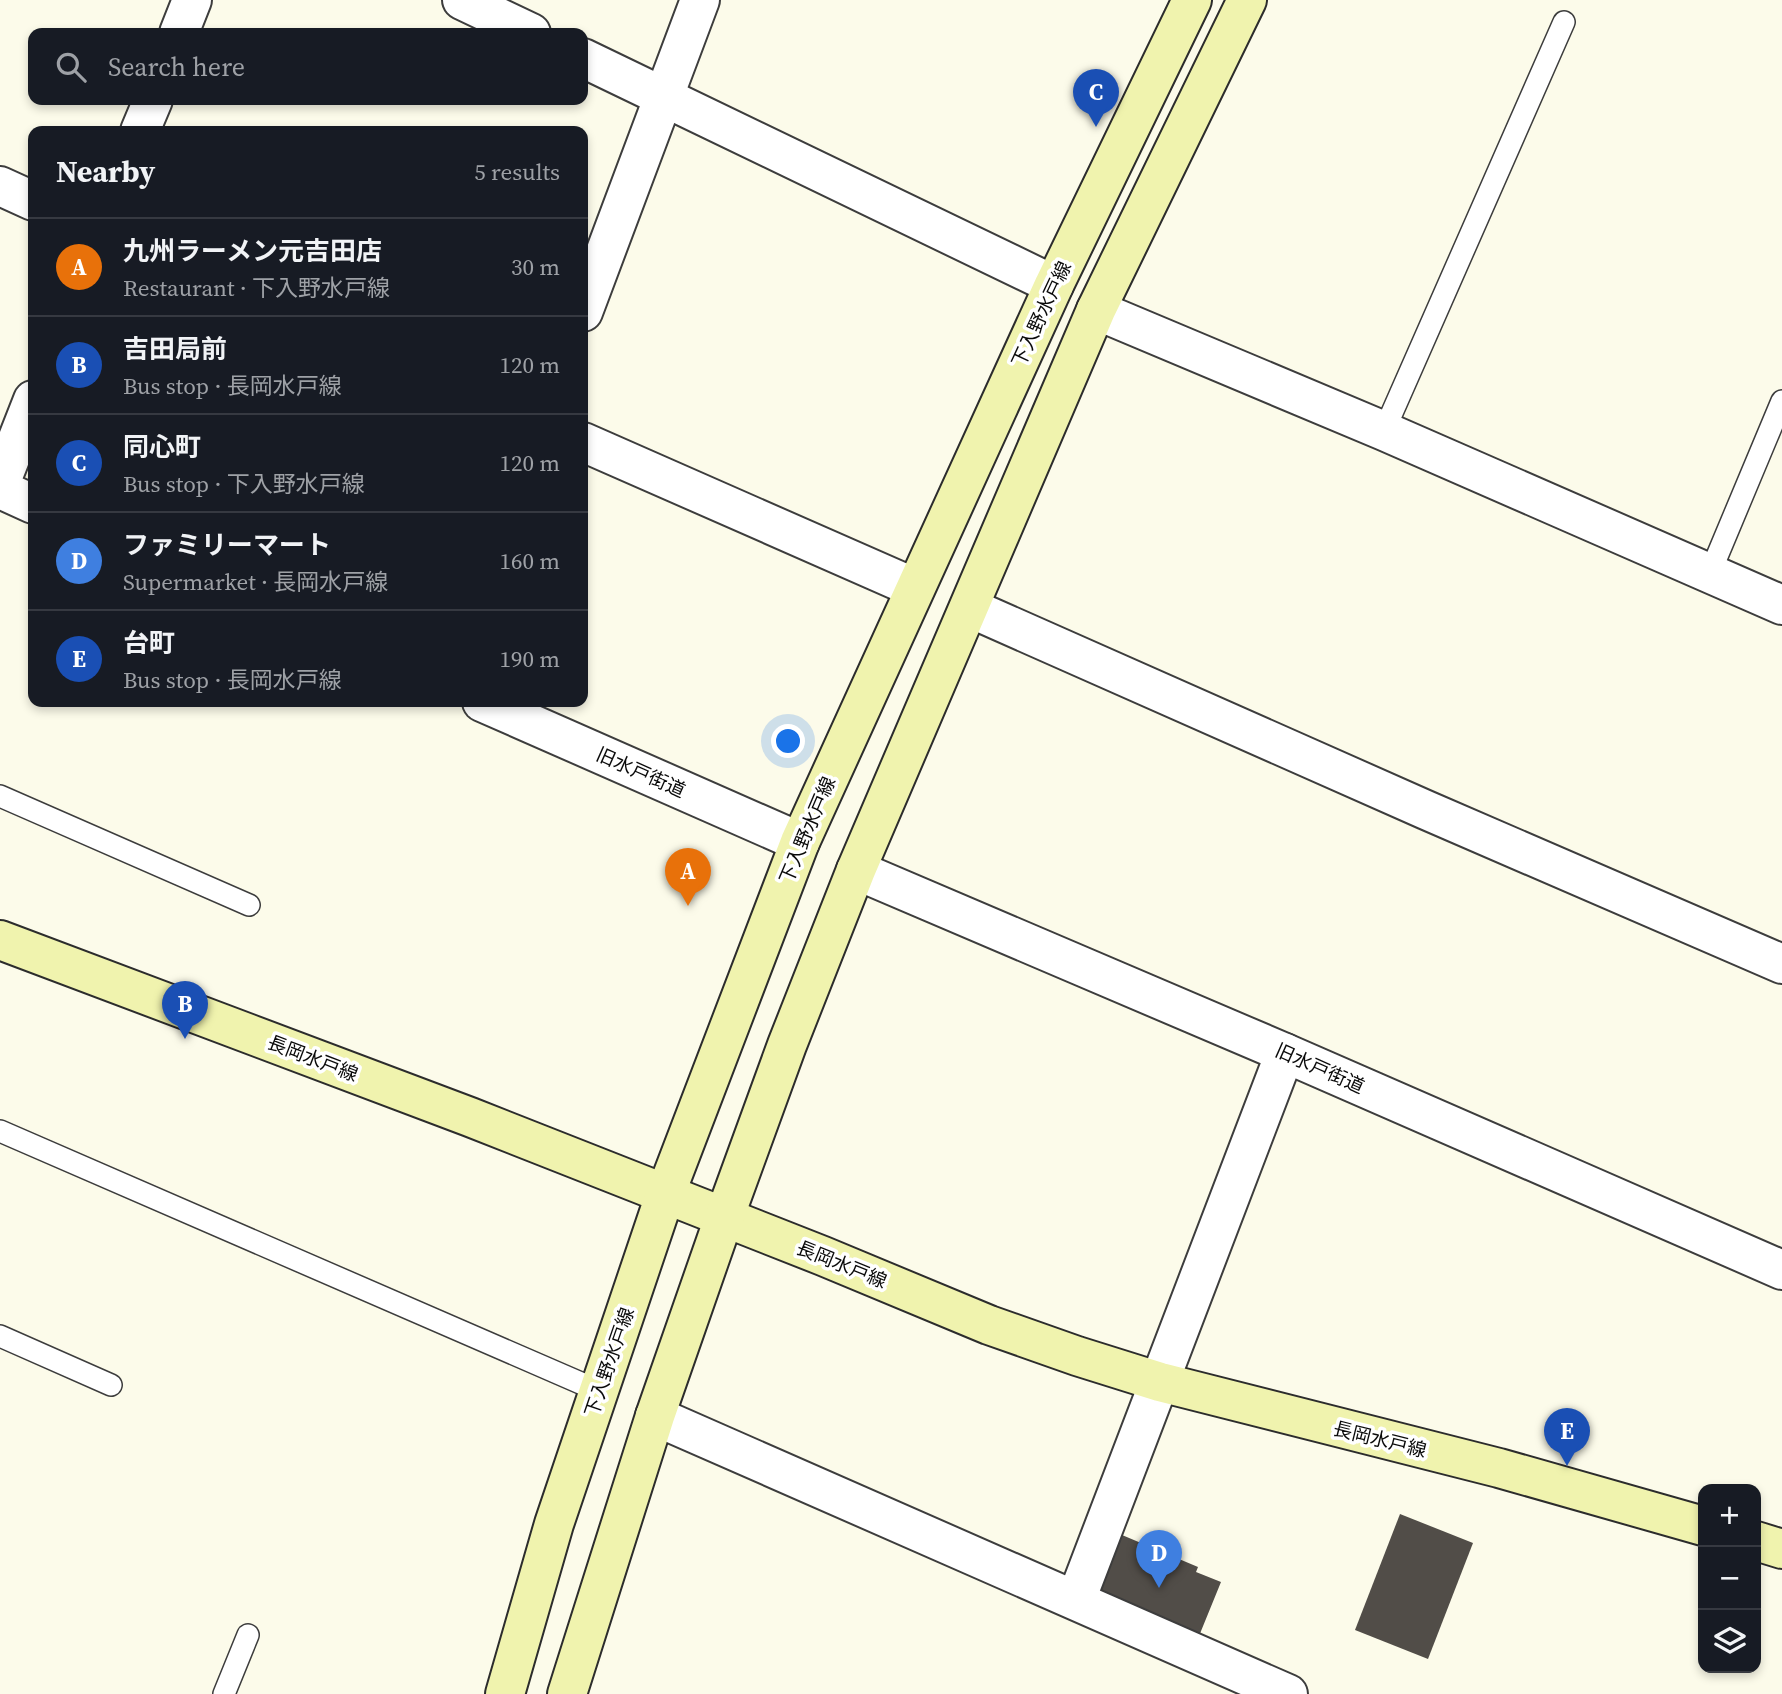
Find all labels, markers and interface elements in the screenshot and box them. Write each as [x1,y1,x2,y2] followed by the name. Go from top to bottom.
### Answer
[28,28,588,105] search box
[52,48,90,86] icon: search
[108,49,245,85] text: Search here
[1073,69,1119,127] pin: C
[56,151,155,192] text: Nearby
[474,156,560,188] text: 5 results
[123,233,382,269] text: 九州ラーメン元吉田店
[71,251,87,283] text: A
[511,251,560,283] text: 30 m
[1005,257,1077,371] street label: 下入野水戸線
[123,272,390,304] text: Restaurant · 下入野水戸線
[123,331,227,367] text: 吉田局前
[72,349,86,381] text: B
[499,349,560,381] text: 120 m
[123,370,342,402] text: Bus stop · 長岡水戸線
[123,429,201,465] text: 同心町
[72,447,86,479] text: C
[499,447,560,479] text: 120 m
[123,468,365,500] text: Bus stop · 下入野水戸線
[123,527,331,563] text: ファミリーマート
[71,545,87,577] text: D
[499,545,560,577] text: 160 m
[123,566,388,598] text: Supermarket · 長岡水戸線
[123,625,175,661] text: 台町
[72,643,86,675] text: E
[499,643,560,675] text: 190 m
[123,664,342,696] text: Bus stop · 長岡水戸線
[771,724,805,758] your location
[592,741,690,803] street label: 旧水戸街道
[773,772,841,888] street label: 下入野水戸線
[665,848,711,906] pin: A
[162,981,208,1039] pin: B
[264,1029,362,1087] street label: 長岡水戸線
[1271,1037,1369,1099] street label: 旧水戸街道
[793,1234,891,1294] street label: 長岡水戸線
[578,1304,640,1420] street label: 下入野水戸線
[1544,1408,1590,1466] pin: E
[1331,1415,1429,1463] street label: 長岡水戸線
[1698,1484,1761,1673] map controls
[1698,1484,1761,1547] button: +
[1136,1530,1182,1588] pin: D
[1698,1547,1761,1610] button: −
[1698,1610,1761,1673] button: layers

